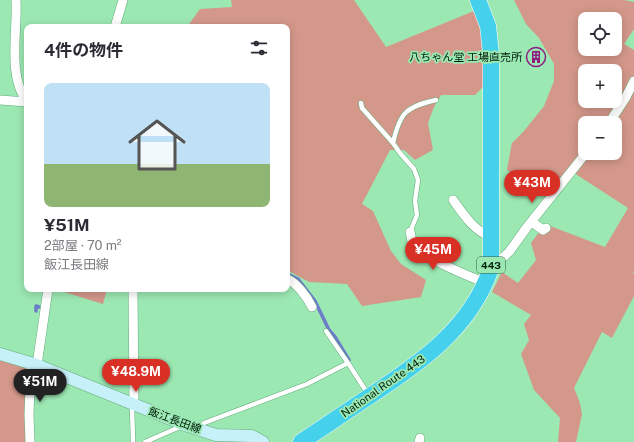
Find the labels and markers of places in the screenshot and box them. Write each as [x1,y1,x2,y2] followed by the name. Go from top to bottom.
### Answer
[525,46,547,68] building icon: 八ちゃん堂 工場直売所
[409,51,523,63] place label: 八ちゃん堂 工場直売所
[508,170,556,204] pin: ¥43M
[409,237,457,271] pin: ¥45M
[103,359,169,393] pin: ¥48.9M
[16,369,64,403] pin: ¥51M

